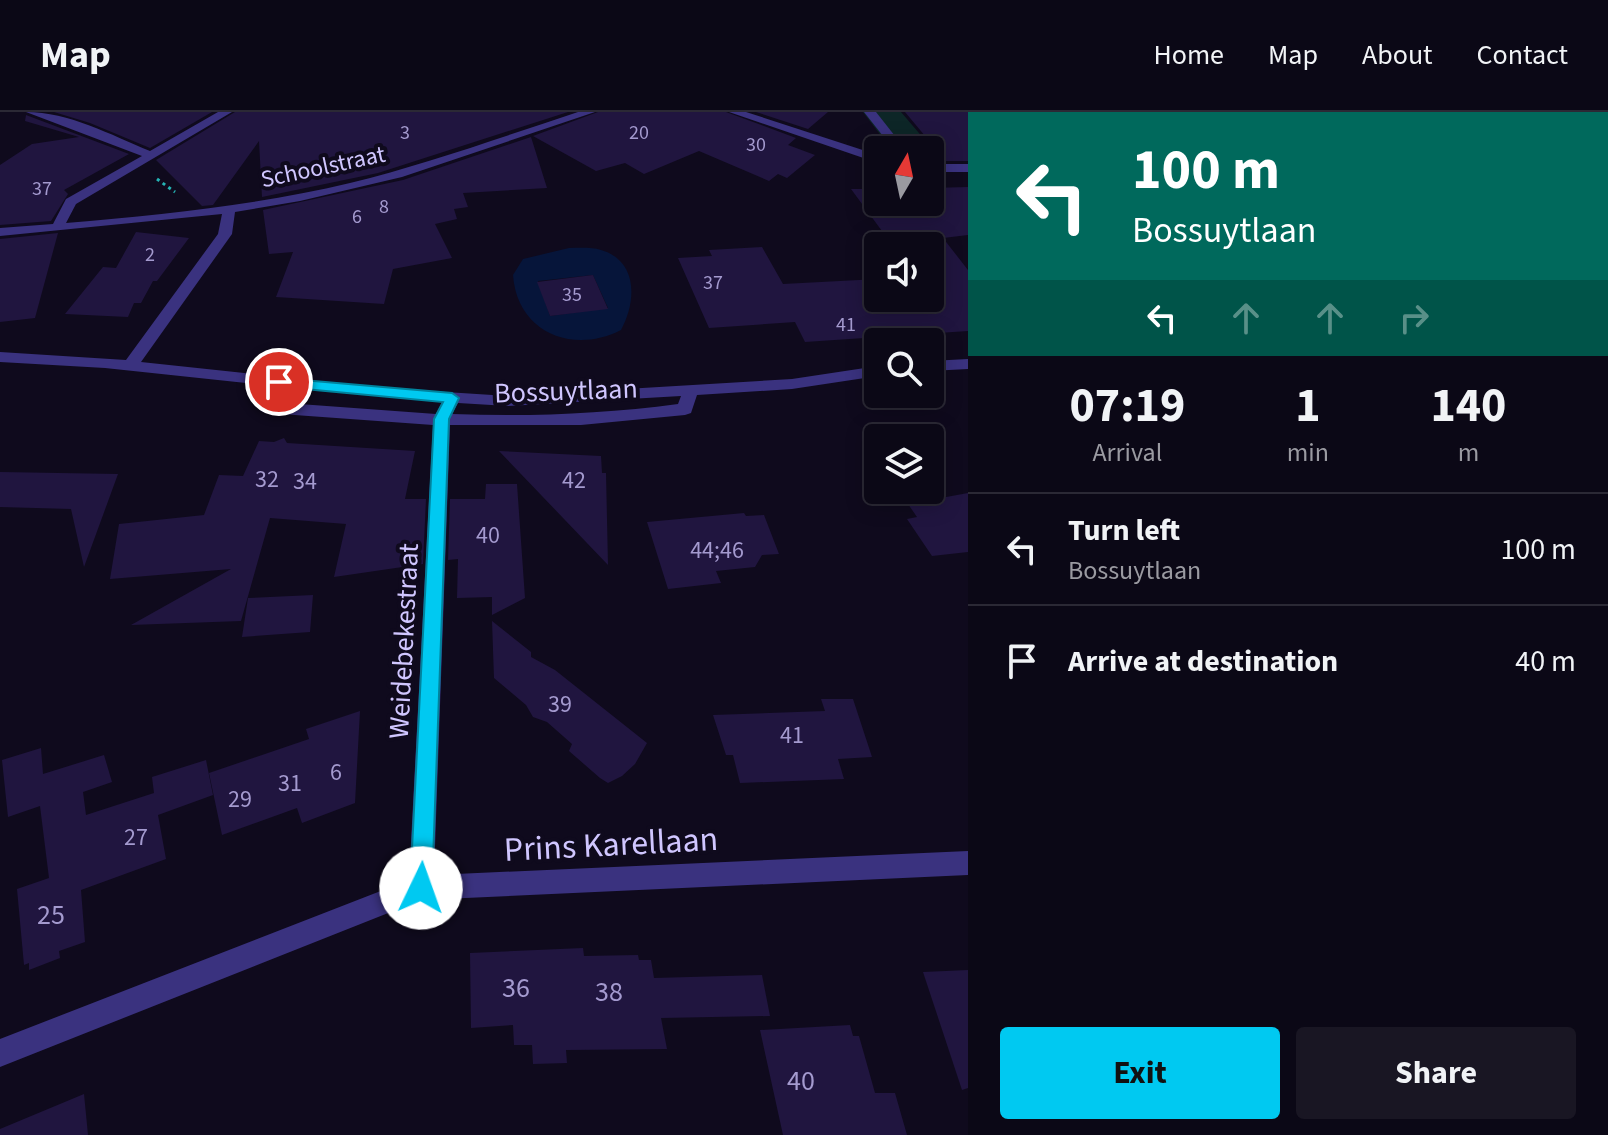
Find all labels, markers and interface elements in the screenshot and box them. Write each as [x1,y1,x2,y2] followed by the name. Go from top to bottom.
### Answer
[40,28,111,82] text: Map
[1153,35,1224,75] text: Home
[1268,35,1318,75] text: Map
[1362,35,1433,75] text: About
[1477,35,1568,75] text: Contact
[400,119,410,147] house number: 3
[629,119,649,147] house number: 20
[746,131,766,159] house number: 30
[1132,131,1280,210] text: 100 m
[864,136,944,216] north arrow
[864,136,944,504] map controls
[258,137,388,197] street label: Schoolstraat
[1000,144,1104,248] icon: left
[32,175,52,203] house number: 37
[379,193,389,221] house number: 8
[352,203,362,231] house number: 6
[1132,205,1317,256] text: Bossuytlaan
[864,232,944,312] button: sound
[145,241,155,269] house number: 2
[703,269,723,297] house number: 37
[562,281,582,309] house number: 35
[1140,296,1184,340] icon: left
[1224,296,1268,340] icon: ahead
[1308,296,1352,340] icon: ahead
[1392,296,1436,340] icon: right
[836,311,856,339] house number: 41
[864,328,944,408] button: search
[245,348,313,416] pin
[257,360,301,404] icon: arrive
[494,369,638,413] street label: Bossuytlaan
[1069,372,1185,440] text: 07:19
[1295,372,1321,440] text: 1
[1430,372,1506,440] text: 140
[864,424,944,504] button: layers
[1092,434,1162,471] text: Arrival
[1287,434,1329,471] text: min
[1458,434,1479,471] text: m
[255,462,279,497] house number: 32
[562,463,586,498] house number: 42
[293,464,317,499] house number: 34
[1068,509,1180,552] text: Turn left
[476,518,500,553] house number: 40
[1000,527,1044,571] icon: left
[1500,528,1576,571] text: 100 m
[690,533,744,568] house number: 44;46
[379,542,429,740] street label: Weidebekestraat
[1068,552,1201,589] text: Bossuytlaan
[1000,639,1044,683] icon: arrive
[1068,640,1338,683] text: Arrive at destination
[1515,640,1576,683] text: 40 m
[548,687,572,722] house number: 39
[780,718,804,753] house number: 41
[330,755,342,790] house number: 6
[278,766,302,801] house number: 31
[228,782,252,817] house number: 29
[503,815,719,875] street label: Prins Karellaan
[124,820,148,855] house number: 27
[379,846,463,930] position arrow
[37,895,65,935] house number: 25
[502,968,530,1008] house number: 36
[595,972,623,1012] house number: 38
[1000,1027,1280,1119] button: Exit
[1296,1027,1576,1119] button: Share
[787,1061,815,1101] house number: 40

